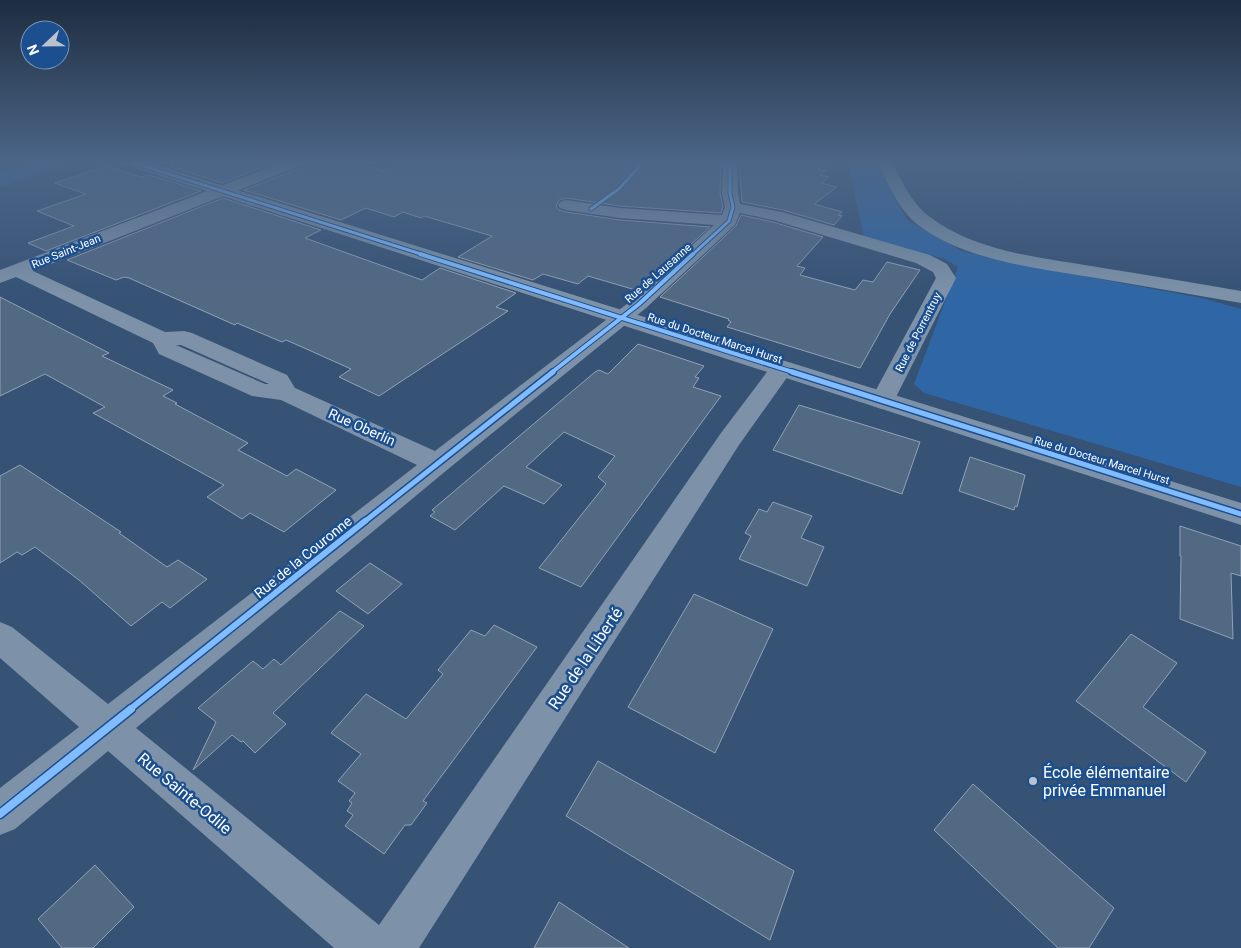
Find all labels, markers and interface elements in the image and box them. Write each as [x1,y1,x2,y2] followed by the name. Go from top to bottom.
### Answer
[20,20,70,70] north arrow
[24,42,42,57] text: N
[30,232,103,271] street label: Rue Saint-Jean
[622,241,694,306] street label: Rue de Lausanne
[893,290,944,374] street label: Rue de Porrentruy
[646,311,784,367] street label: Rue du Docteur Marcel Hurst
[326,405,398,449] street label: Rue Oberlin
[1033,434,1171,487] street label: Rue du Docteur Marcel Hurst
[251,513,355,601] street label: Rue de la Couronne
[544,604,626,713] street label: Rue de la Liberté
[134,749,235,838] street label: Rue Sainte-Odile
[1043,763,1170,800] place label: École élémentaire privée Emmanuel
[1027,775,1039,787] marker: École élémentaire privée Emmanuel

